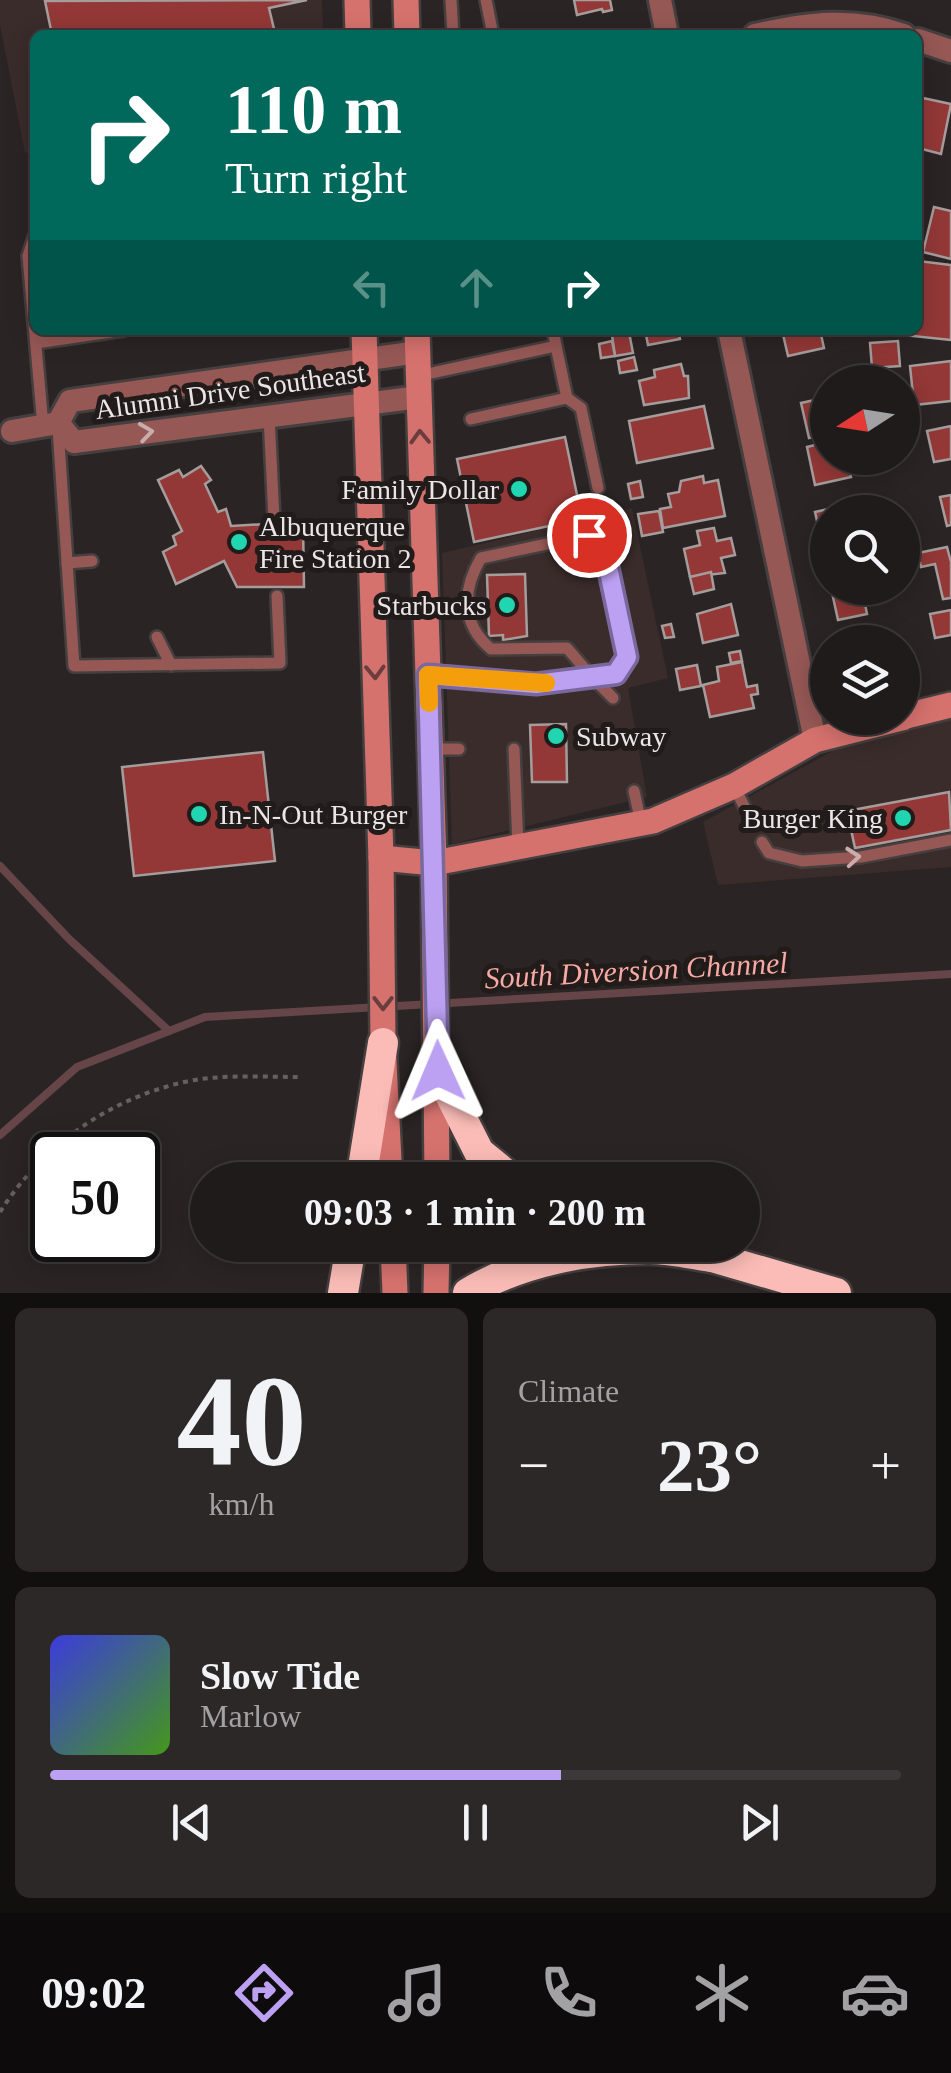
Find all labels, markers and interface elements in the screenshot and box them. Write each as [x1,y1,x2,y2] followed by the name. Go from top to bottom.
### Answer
[60,70,190,200] icon: right
[225,71,402,148] text: 110 m
[225,153,407,203] text: Turn right
[344,260,399,315] icon: left
[449,260,504,315] icon: ahead
[554,260,609,315] icon: right
[93,357,367,425] street label: Alumni Drive Southeast
[810,365,920,475] north arrow
[810,365,920,735] map controls
[138,422,154,443] one-way arrow
[410,429,431,445] one-way arrow
[341,474,500,505] place label: Family Dollar
[508,478,530,500] marker: Family Dollar
[547,493,632,578] pin
[810,495,920,605] button: search
[562,508,617,563] icon: arrive
[259,511,411,574] place label: Albuquerque Fire Station 2
[228,531,250,553] marker: Albuquerque Fire Station 2
[377,590,487,621] place label: Starbucks
[496,594,518,616] marker: Starbucks
[810,625,920,735] button: layers
[364,665,385,681] one-way arrow
[576,721,666,752] place label: Subway
[545,725,567,747] marker: Subway
[219,799,408,830] place label: In-N-Out Burger
[188,803,210,825] marker: In-N-Out Burger
[743,803,883,834] place label: Burger King
[892,807,914,829] marker: Burger King
[845,847,861,869] one-way arrow
[484,946,788,994] water label: South Diversion Channel
[372,996,394,1012] one-way arrow
[386,1019,490,1123] position arrow
[30,1132,160,1262] speed limit sign: 50
[304,1191,646,1233] text: 09:03 · 1 min · 200 m
[177,1349,307,1493] text: 40
[518,1373,619,1409] text: Climate
[657,1424,762,1507] text: 23°
[518,1435,549,1496] text: −
[870,1435,901,1496] text: +
[209,1486,274,1522] text: km/h
[200,1655,360,1697] text: Slow Tide
[200,1698,301,1734] text: Marlow
[164,1795,219,1850] icon: previous
[448,1795,503,1850] icon: pause
[732,1795,787,1850] icon: next
[229,1958,299,2028] icon: directions
[382,1958,452,2028] icon: music
[534,1958,604,2028] icon: phone
[687,1958,757,2028] icon: climate
[840,1958,910,2028] icon: car
[41,1968,146,2018] text: 09:02

